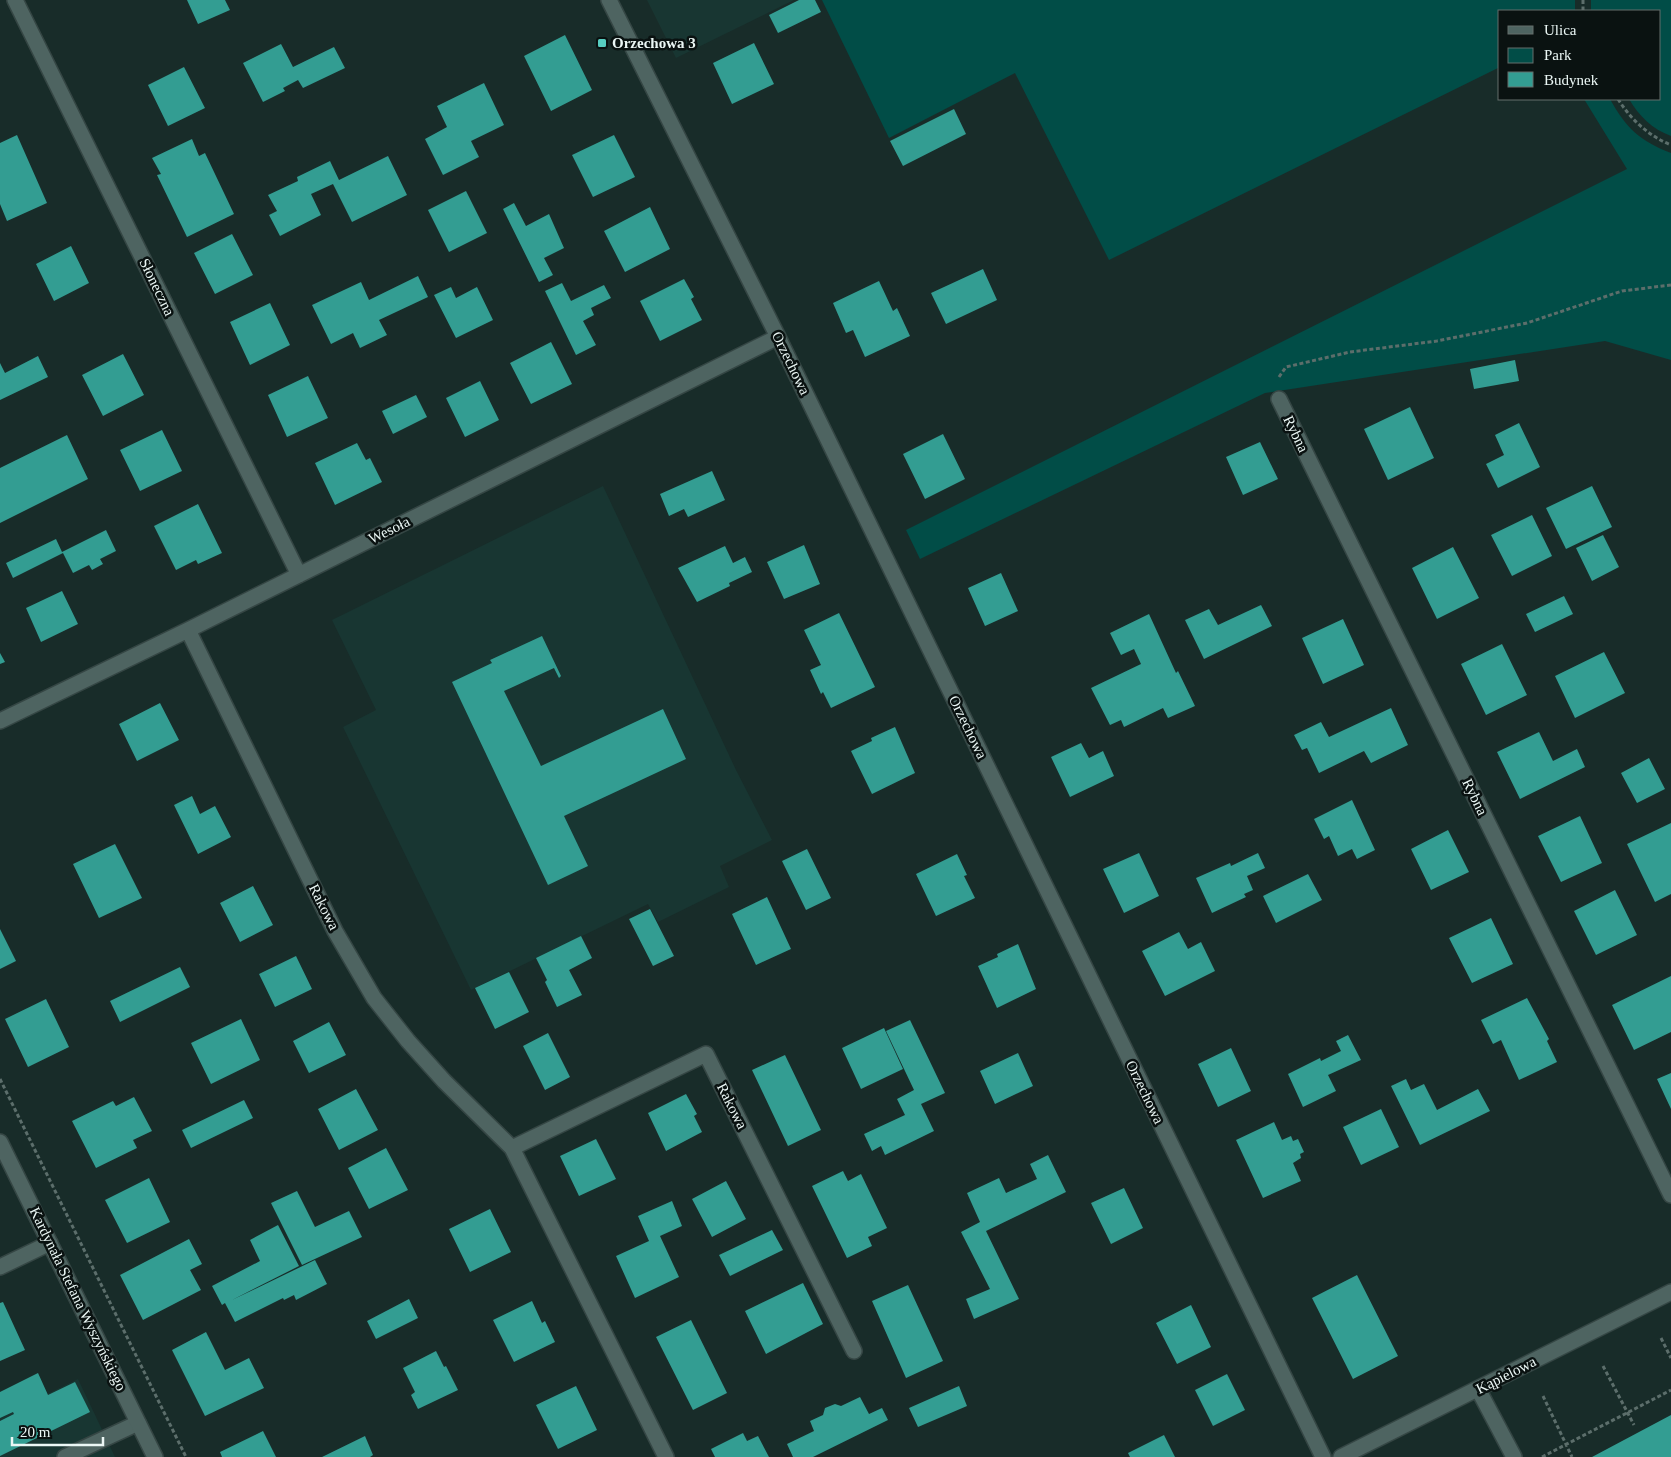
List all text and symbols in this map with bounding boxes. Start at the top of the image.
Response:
legend [1498,10,1661,100]
text: Ulica [1544,22,1577,38]
place label: Orzechowa 3 [612,35,696,51]
marker: Orzechowa 3 [596,37,608,49]
text: Park [1544,47,1572,63]
text: Budynek [1544,72,1599,88]
street label: Słoneczna [136,256,178,319]
street label: Orzechowa [769,329,813,398]
street label: Rybna [1280,413,1312,455]
street label: Wesoła [366,513,412,547]
street label: Orzechowa [946,693,990,762]
street label: Rybna [1459,776,1491,818]
street label: Rakowa [306,881,342,933]
street label: Orzechowa [1123,1058,1167,1127]
street label: Rakowa [714,1080,750,1132]
street label: Kardynała Stefana Wyszyńskiego [27,1205,129,1393]
street label: Kąpielowa [1473,1353,1539,1397]
scale bar [12,1414,104,1446]
text: 20 m [20,1424,51,1440]

